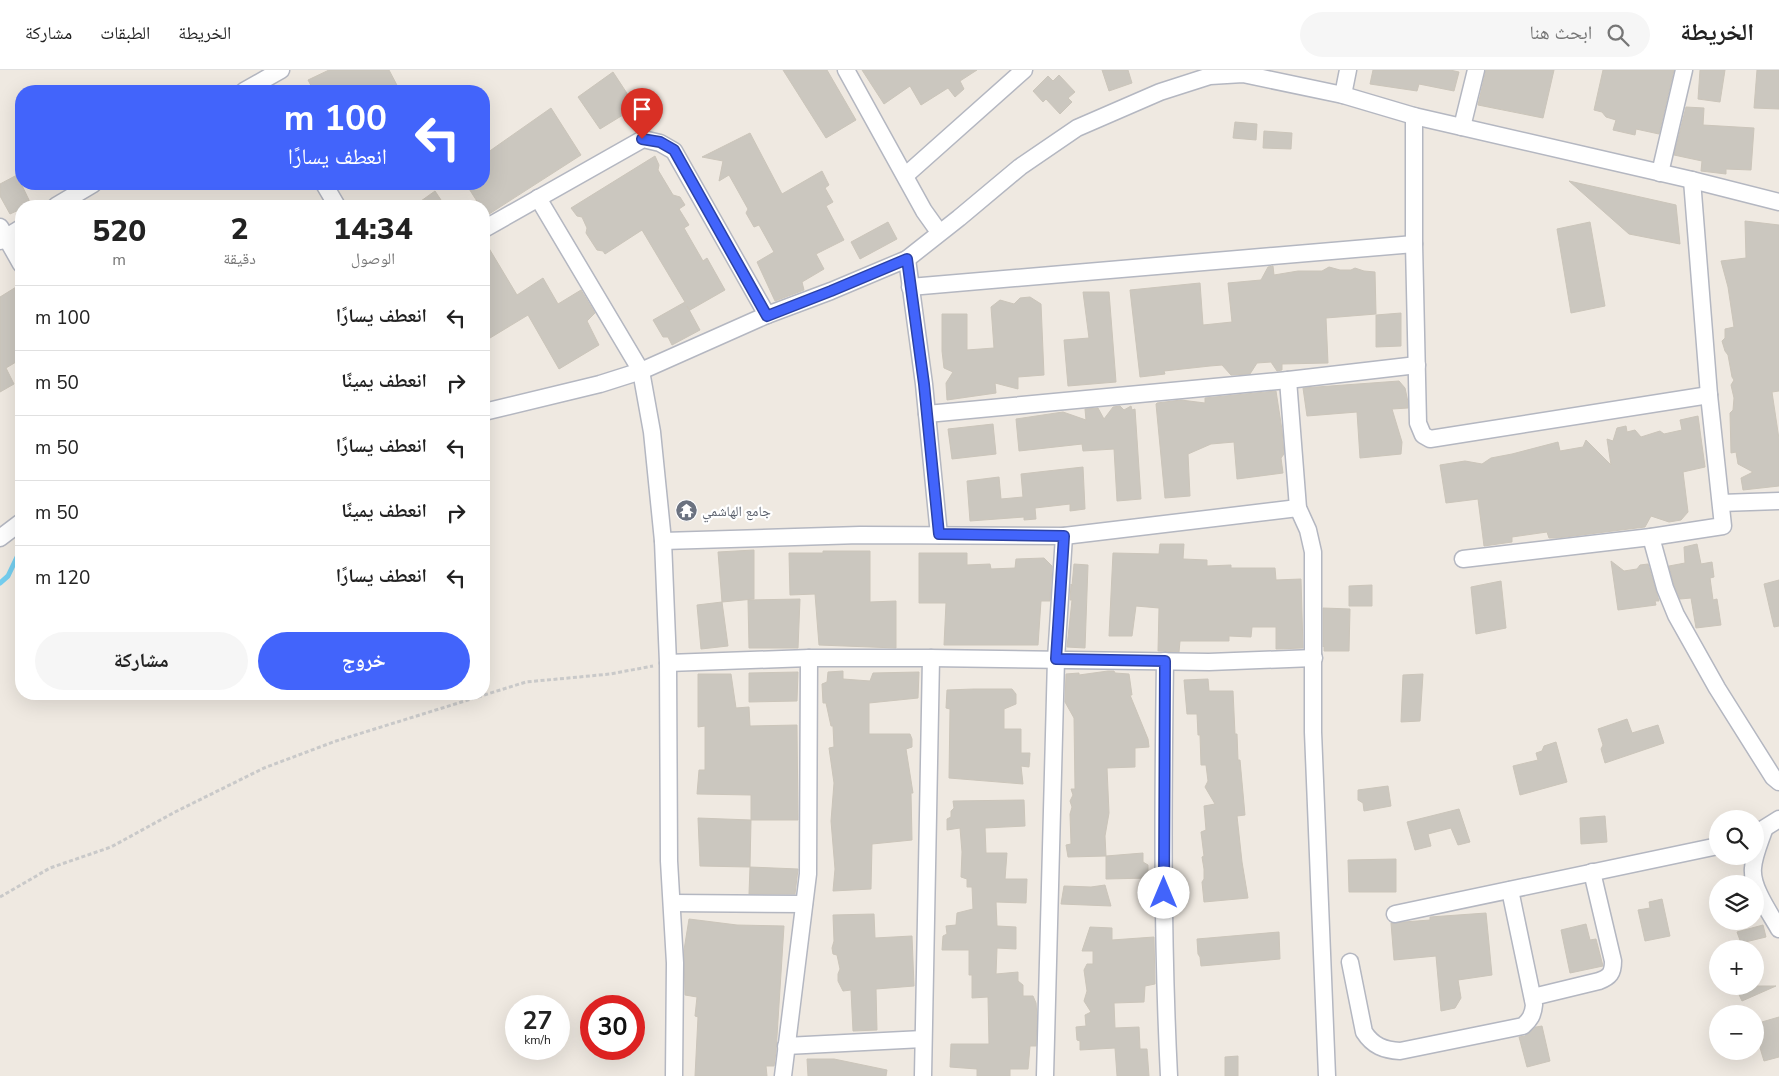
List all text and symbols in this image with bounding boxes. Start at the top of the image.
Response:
search box [1300,12,1650,57]
text: الخريطة [1680,16,1754,48]
text: ابحث هنا [1530,20,1592,46]
text: مشاركة [25,21,72,45]
text: الطبقات [100,21,150,45]
text: الخريطة [178,21,231,45]
icon: search [1604,21,1632,49]
pin [621,88,663,139]
text: 100 m [284,95,387,142]
icon: arrive [628,95,656,123]
icon: left [405,105,470,170]
text: انعطف يسارًا [288,142,387,172]
text: 2 [231,209,249,250]
text: 14:34 [333,209,413,250]
text: 520 [92,211,146,252]
text: دقيقة [223,248,256,270]
text: الوصول [351,248,395,270]
text: m [112,249,126,271]
text: انعطف يسارًا [336,303,427,329]
icon: left [442,304,470,332]
text: 100 m [35,305,90,331]
text: انعطف يمينًا [341,368,427,394]
icon: right [442,369,470,397]
text: 50 m [35,370,79,396]
text: انعطف يسارًا [336,433,427,459]
icon: left [442,434,470,462]
text: 50 m [35,435,79,461]
text: انعطف يمينًا [341,498,427,524]
icon: right [442,499,470,527]
temple icon: جامع الهاشمي [674,499,698,523]
text: 50 m [35,500,79,526]
place label: جامع الهاشمي [702,502,771,523]
text: انعطف يسارًا [336,563,427,589]
icon: left [442,564,470,592]
text: 120 m [35,565,90,591]
button: مشاركة [35,632,248,690]
button: خروج [258,632,470,690]
map controls [1709,810,1764,1060]
button: search [1709,810,1764,865]
position arrow [1137,866,1189,918]
button: layers [1709,875,1764,930]
button: + [1709,940,1764,995]
speed limit sign: 30 [580,995,645,1060]
text: 27 [522,1004,553,1038]
button: − [1709,1005,1764,1060]
text: km/h [524,1032,551,1048]

